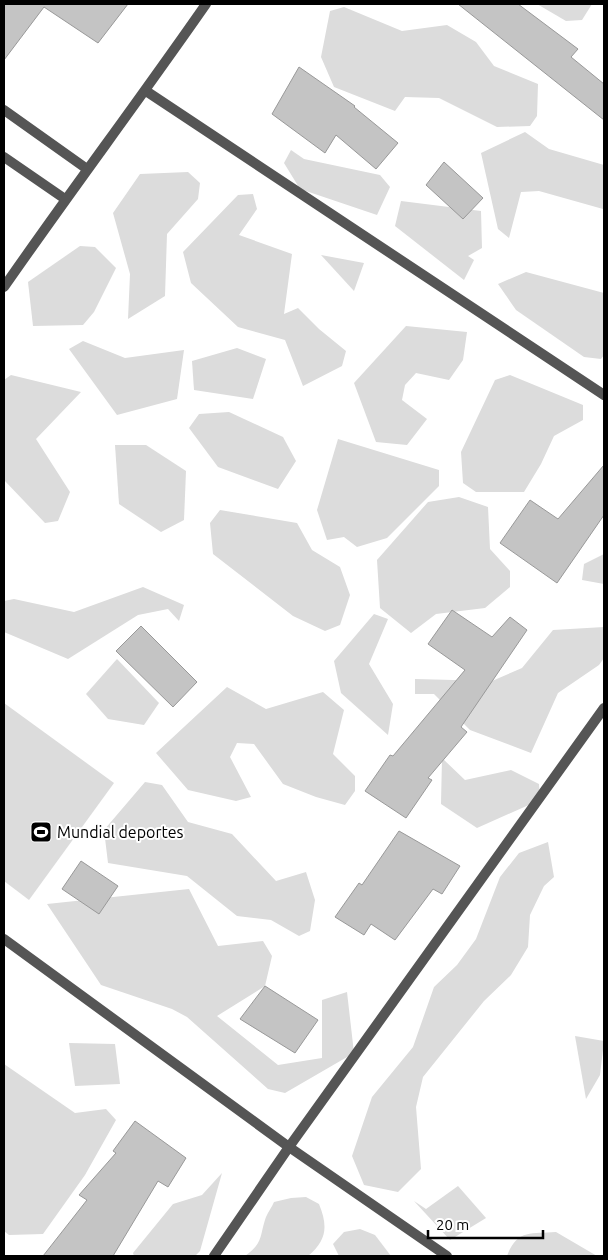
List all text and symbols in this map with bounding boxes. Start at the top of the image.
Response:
sports icon: Mundial deportes [29,820,53,844]
place label: Mundial deportes [57,823,184,841]
scale bar [428,1208,543,1240]
text: 20 m [436,1216,469,1233]

